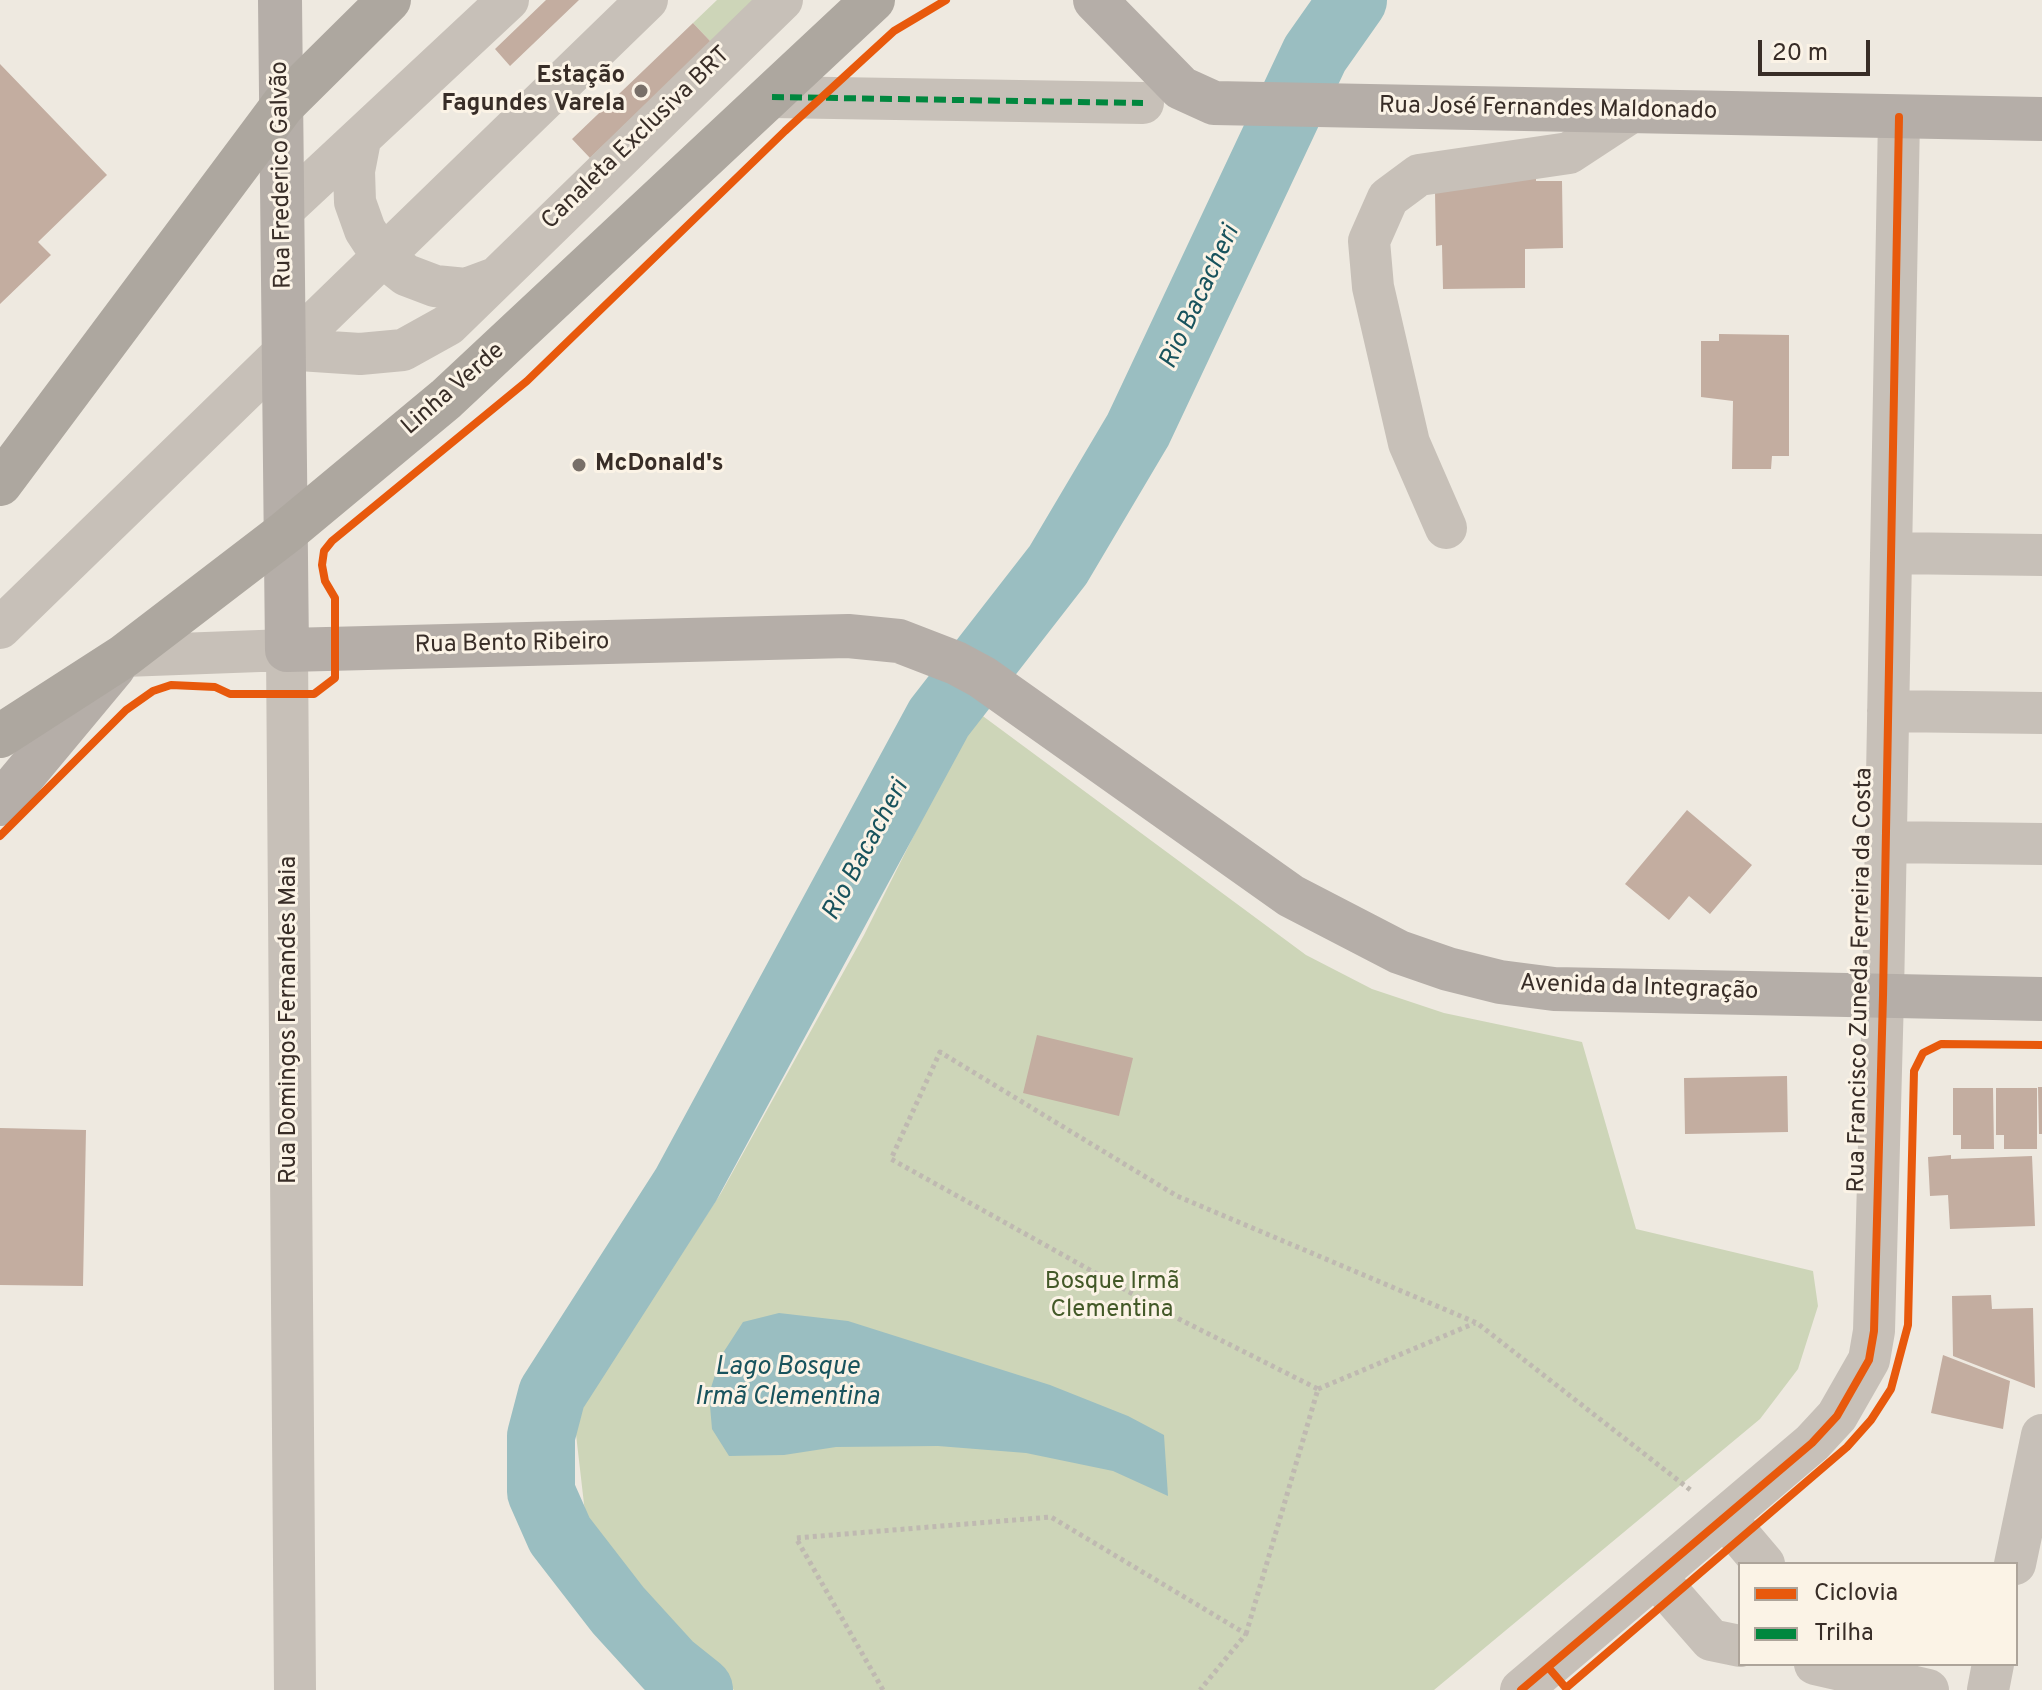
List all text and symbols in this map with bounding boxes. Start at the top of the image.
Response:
scale bar [1762,24,1874,74]
text: 20 m [1772,39,1828,69]
street label: Canaleta Exclusiva BRT [537,41,737,237]
street label: Rua Frederico Galvão [267,61,299,289]
place label: Estação Fagundes Varela [441,63,625,119]
marker: Estação Fagundes Varela [632,82,650,100]
street label: Rua José Fernandes Maldonado [1379,93,1717,127]
water label: Rio Bacacheri [1154,221,1248,375]
street label: Linha Verde [397,338,511,442]
place label: McDonald's [595,451,724,479]
marker: McDonald's [570,456,588,474]
street label: Rua Bento Ribeiro [414,629,610,661]
street label: Rua Francisco Zuneda Ferreira da Costa [1844,767,1880,1193]
water label: Rio Bacacheri [817,775,917,927]
street label: Rua Domingos Fernandes Maia [276,856,304,1184]
street label: Avenida da Integração [1519,970,1759,1008]
park label: Bosque Irmã Clementina [1045,1269,1179,1325]
water label: Lago Bosque Irmã Clementina [695,1353,879,1414]
legend [1738,1562,2018,1666]
text: Ciclovia [1814,1579,1898,1609]
text: Trilha [1814,1619,1874,1649]

